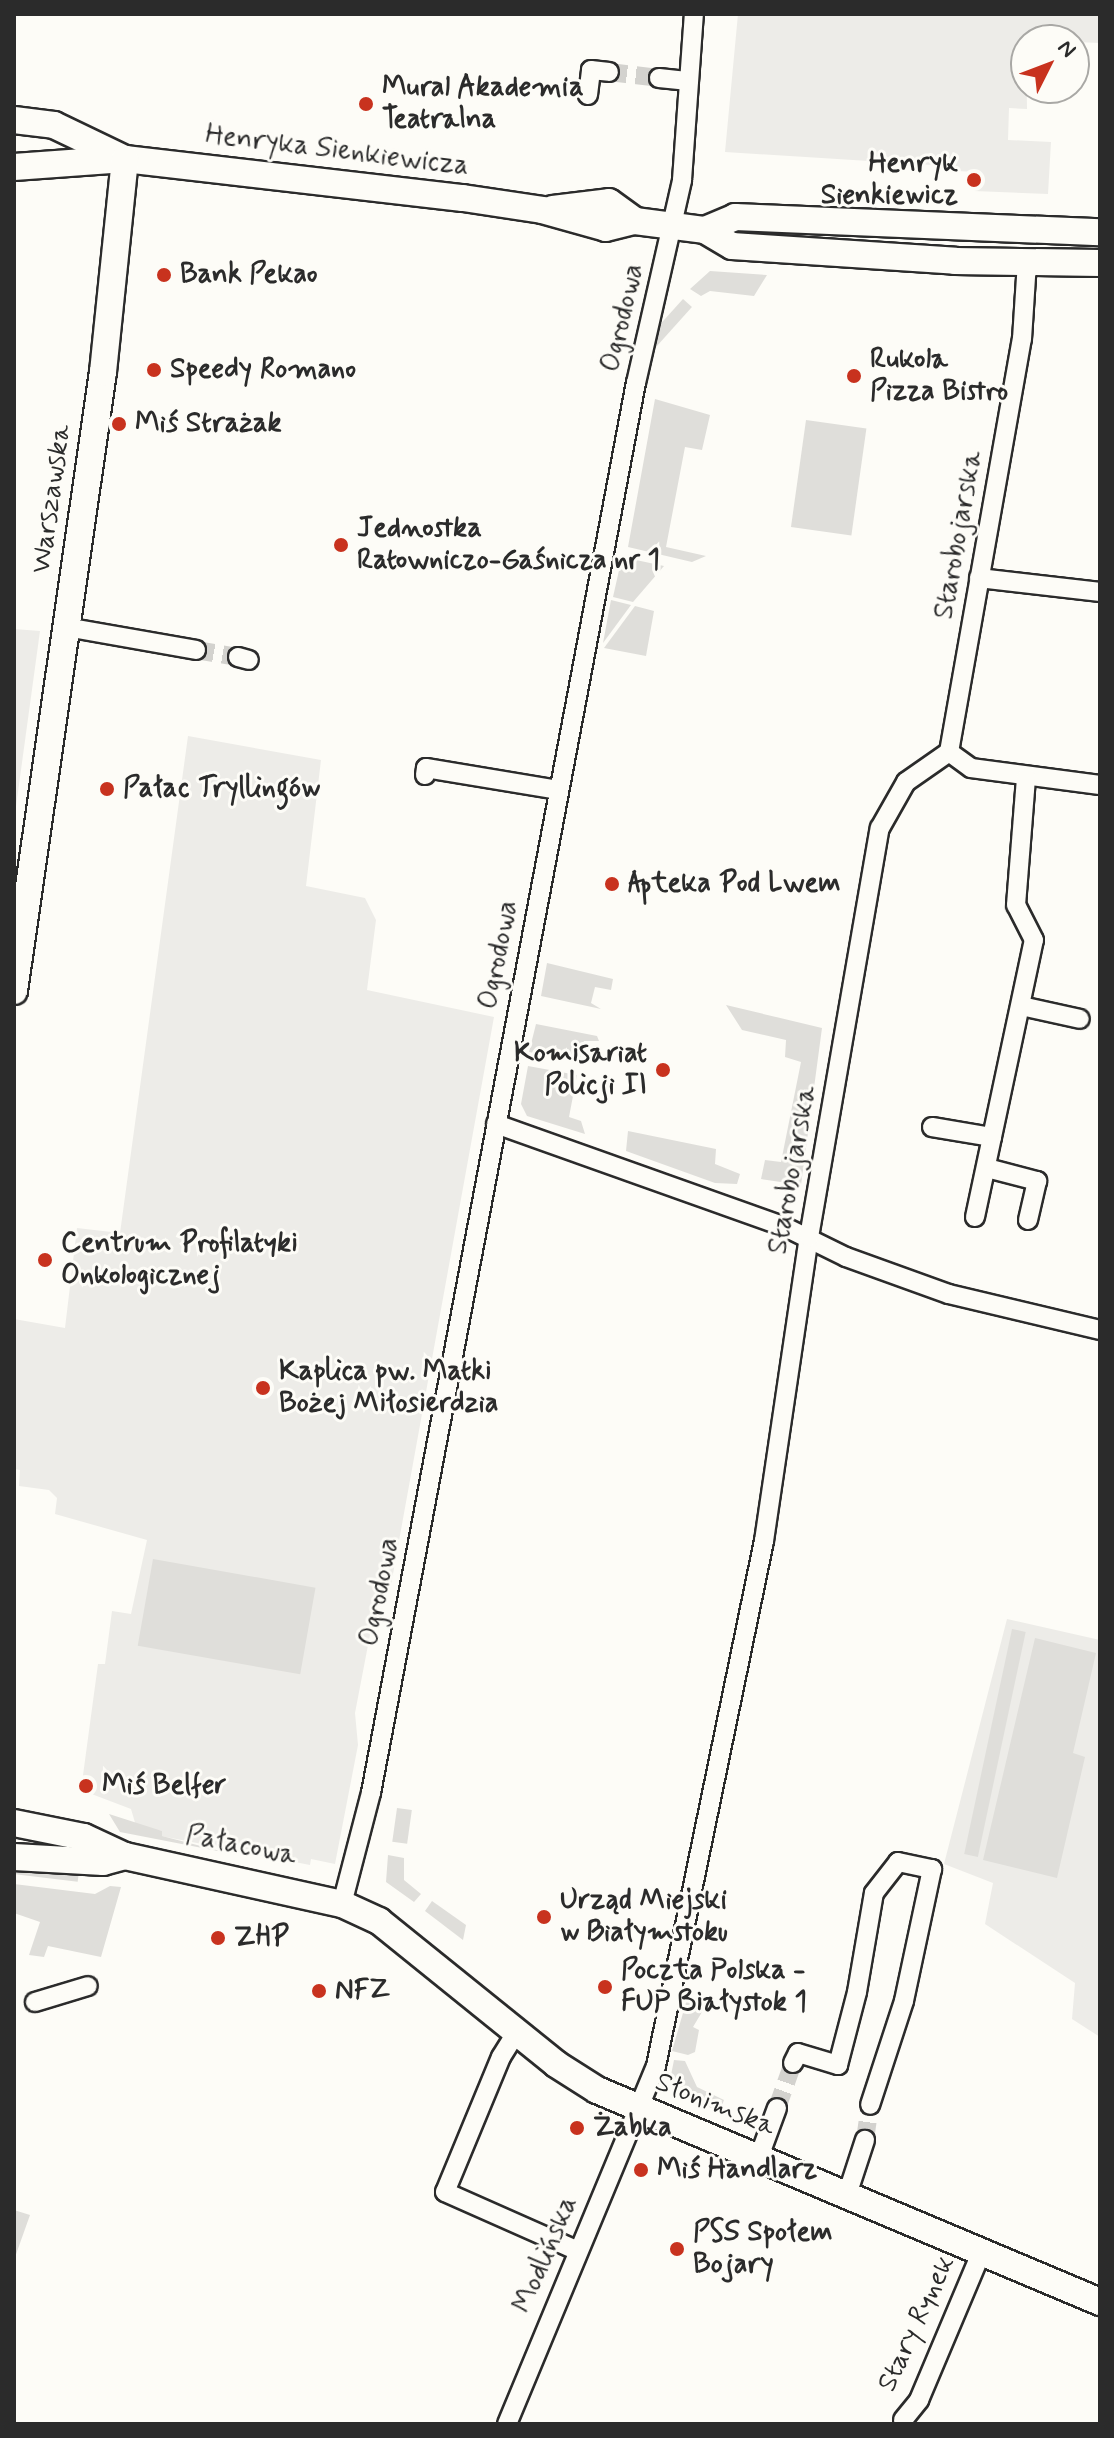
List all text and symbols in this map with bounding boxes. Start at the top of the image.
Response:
north arrow [1010,24,1090,104]
text: N [1051,34,1082,64]
place label: Mural Akademia Teatralna [382,71,581,137]
marker: Mural Akademia Teatralna [357,95,375,113]
street label: Henryka Sienkiewicza [203,118,471,184]
place label: Henryk Sienkiewicz [821,147,958,213]
marker: Henryk Sienkiewicz [965,171,983,189]
place label: Bank Pekao [180,258,318,292]
street label: Ogrodowa [594,261,652,375]
marker: Bank Pekao [155,266,173,284]
place label: Rukola Pizza Bistro [870,343,1008,409]
place label: Speedy Romano [170,353,360,387]
marker: Speedy Romano [145,361,163,379]
marker: Rukola Pizza Bistro [845,367,863,385]
place label: Miś Strażak [135,407,282,441]
marker: Miś Strażak [110,415,128,433]
street label: Warszawska [25,422,79,576]
street label: Starobojarska [928,448,990,622]
place label: Jednostka Ratowniczo-Gaśnicza nr 1 [357,512,660,578]
marker: Jednostka Ratowniczo-Gaśnicza nr 1 [332,536,350,554]
place label: Pałac Tryllingów [123,772,316,806]
marker: Pałac Tryllingów [98,780,116,798]
place label: Apteka Pod Lwem [628,867,845,901]
marker: Apteka Pod Lwem [603,875,621,893]
street label: Ogrodowa [472,898,526,1012]
place label: Komisariat Policji II [514,1037,647,1103]
marker: Komisariat Policji II [654,1061,672,1079]
street label: Starobojarska [762,1083,824,1257]
place label: Centrum Profilatyki Onkologicznej [61,1227,296,1293]
marker: Centrum Profilatyki Onkologicznej [36,1251,54,1269]
place label: Kaplica pw. Matki Bożej Miłosierdzia [279,1355,497,1421]
marker: Kaplica pw. Matki Bożej Miłosierdzia [254,1379,272,1397]
street label: Ogrodowa [353,1535,407,1649]
place label: Miś Belfer [102,1769,226,1803]
marker: Miś Belfer [77,1777,95,1795]
street label: Pałacowa [183,1819,299,1873]
place label: Urząd Miejski w Białymstoku [560,1884,729,1950]
marker: Urząd Miejski w Białymstoku [535,1908,553,1926]
place label: ZHP [234,1921,289,1955]
marker: ZHP [209,1929,227,1947]
place label: Poczta Polska - FUP Białystok 1 [621,1954,803,2020]
place label: NFZ [335,1974,390,2008]
marker: Poczta Polska - FUP Białystok 1 [596,1978,614,1996]
marker: NFZ [310,1982,328,2000]
street label: Słonimska [650,2066,780,2144]
place label: Żabka [593,2111,672,2145]
marker: Żabka [568,2119,586,2137]
place label: Miś Handlarz [657,2153,817,2187]
marker: Miś Handlarz [632,2161,650,2179]
street label: Modlińska [506,2192,586,2318]
place label: PSS Społem Bojary [693,2216,833,2282]
marker: PSS Społem Bojary [668,2240,686,2258]
street label: Stary Rynek [869,2247,965,2401]

